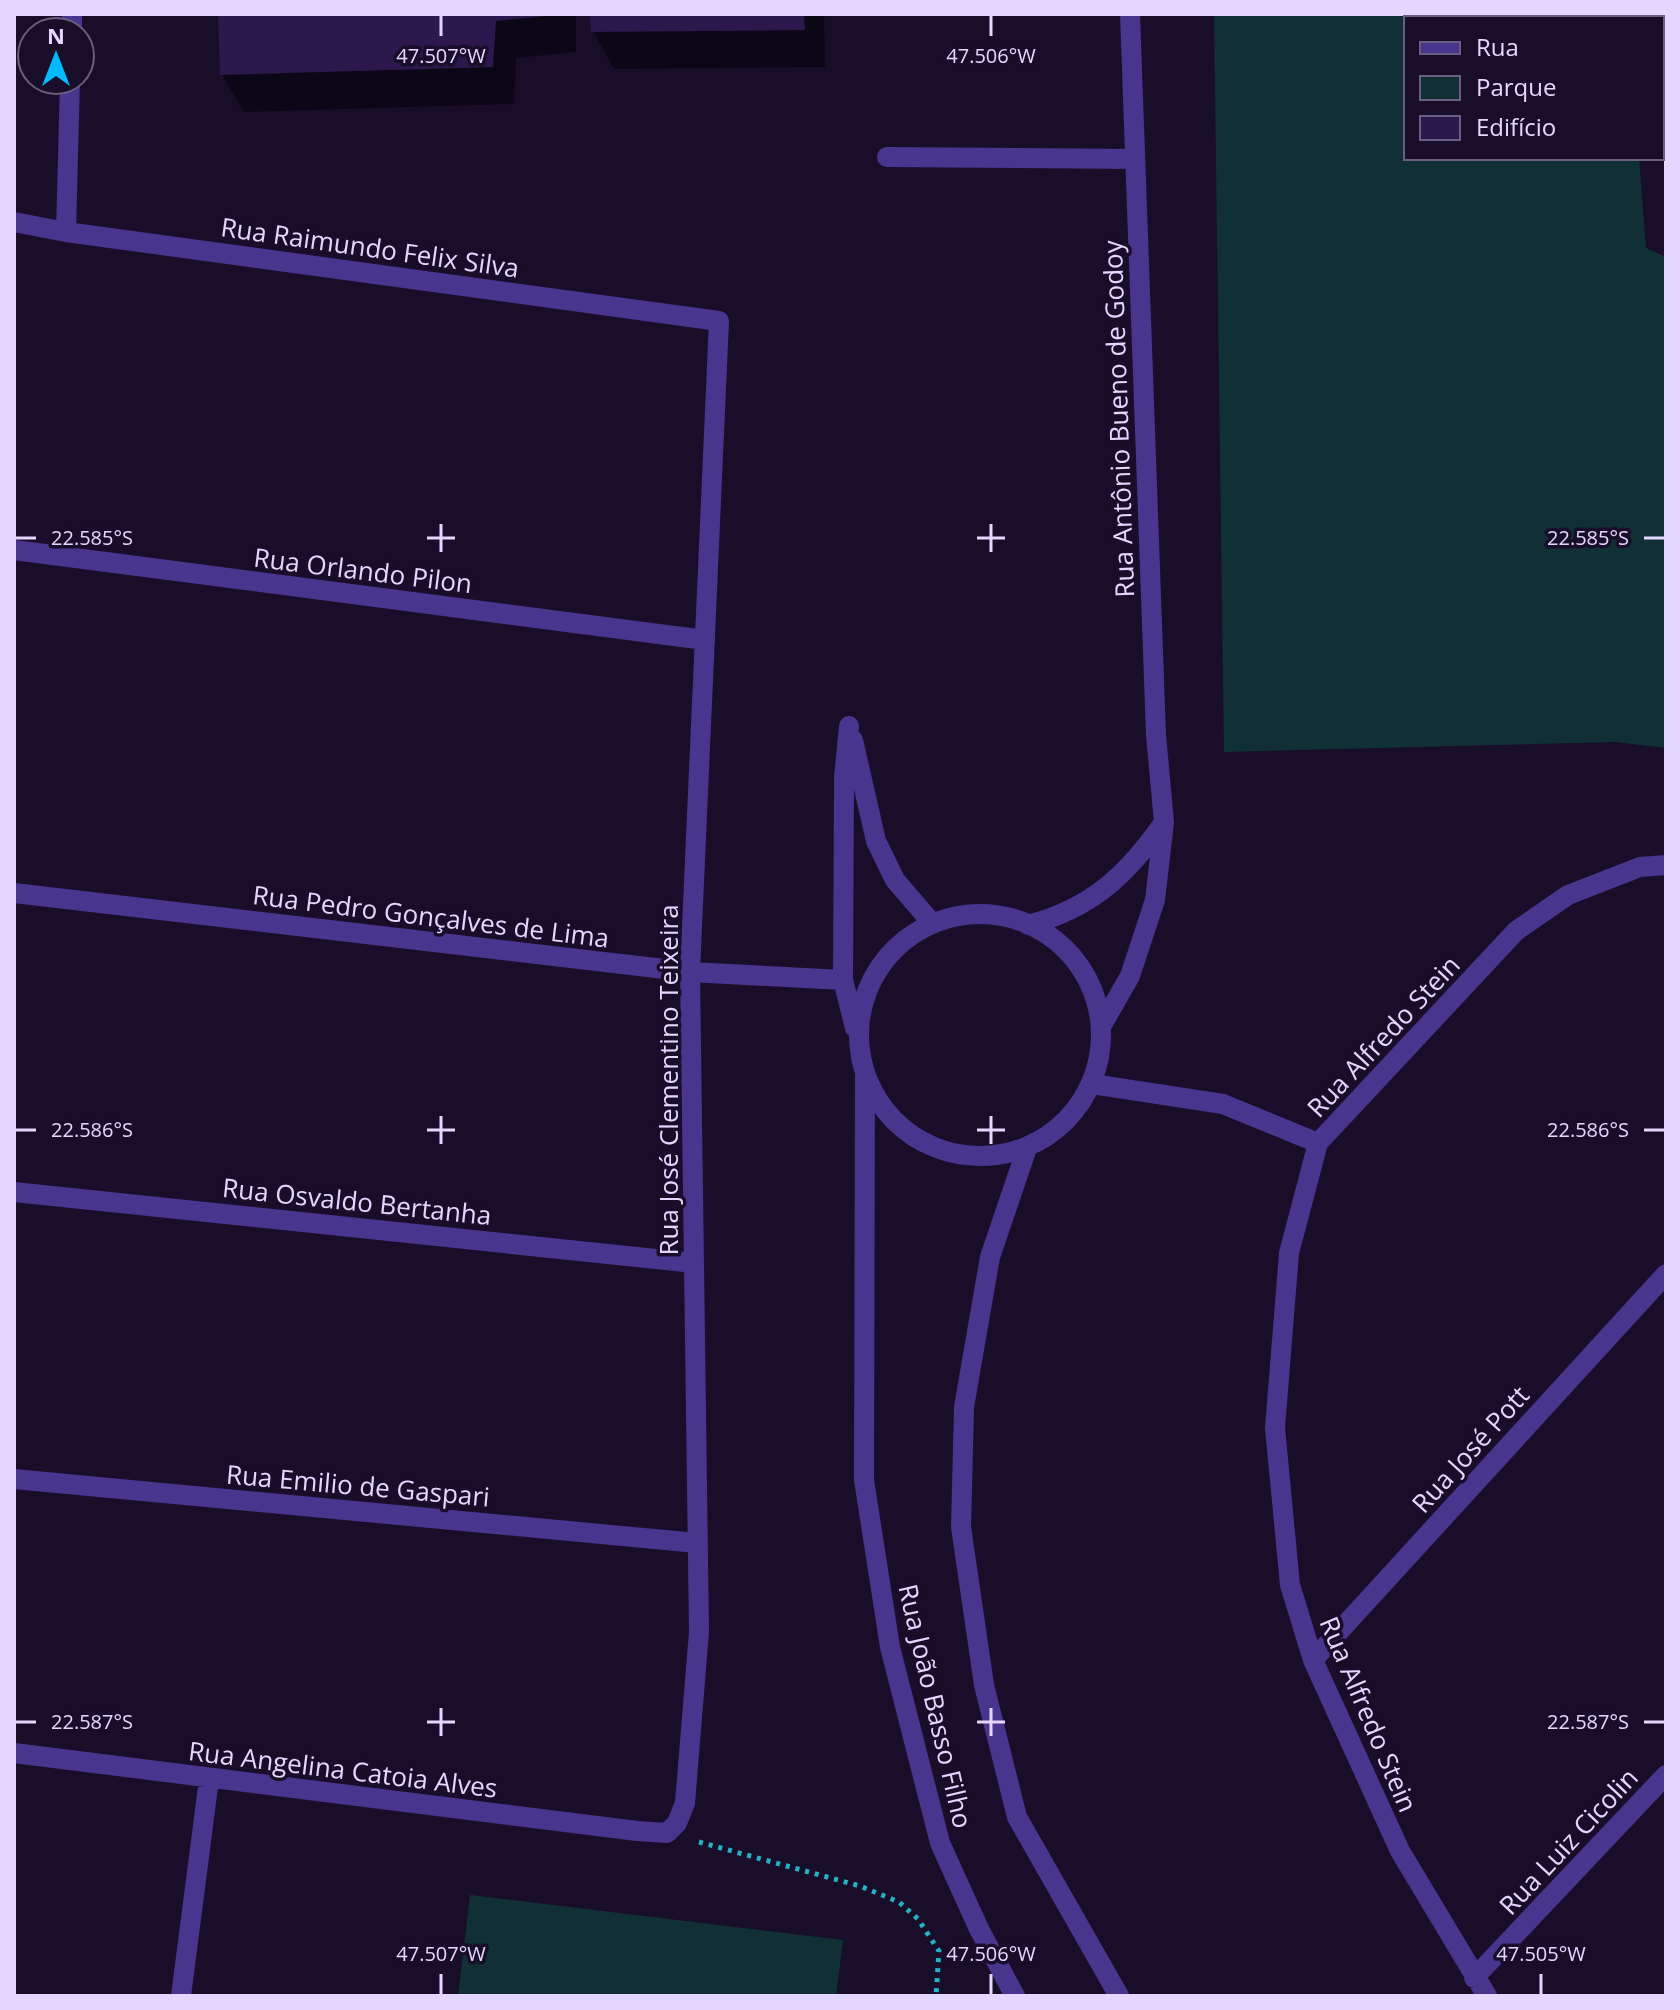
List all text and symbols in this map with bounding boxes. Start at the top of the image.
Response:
north arrow [16,16,96,96]
legend [1404,16,1664,160]
text: N [47,20,65,50]
text: Rua [1476,30,1519,63]
text: 47.507°W [396,42,486,69]
text: 47.506°W [946,42,1036,69]
text: Parque [1476,70,1556,103]
text: Edifício [1476,110,1556,143]
street label: Rua Raimundo Felix Silva [219,208,521,286]
street label: Rua Antônio Bueno de Godoy [1094,239,1142,598]
text: 22.585°S [51,524,133,551]
text: 22.585°S [1547,524,1629,551]
street label: Rua Orlando Pilon [252,539,474,601]
street label: Rua Pedro Gonçalves de Lima [251,876,611,956]
street label: Rua José Clementino Teixeira [650,904,686,1256]
street label: Rua Alfredo Stein [1299,947,1467,1125]
text: 22.586°S [51,1116,133,1143]
text: 22.586°S [1547,1116,1629,1143]
street label: Rua Osvaldo Bertanha [221,1169,493,1233]
street label: Rua José Pott [1403,1378,1537,1520]
street label: Rua Emilio de Gaspari [225,1456,491,1514]
street label: Rua João Basso Filho [890,1581,982,1831]
street label: Rua Alfredo Stein [1312,1611,1426,1817]
text: 22.587°S [51,1708,133,1735]
text: 22.587°S [1547,1708,1629,1735]
street label: Rua Angelina Catoia Alves [186,1732,500,1806]
street label: Rua Luiz Cicolin [1491,1760,1645,1922]
text: 47.507°W [396,1940,486,1967]
text: 47.506°W [946,1940,1036,1967]
text: 47.505°W [1496,1940,1586,1967]

